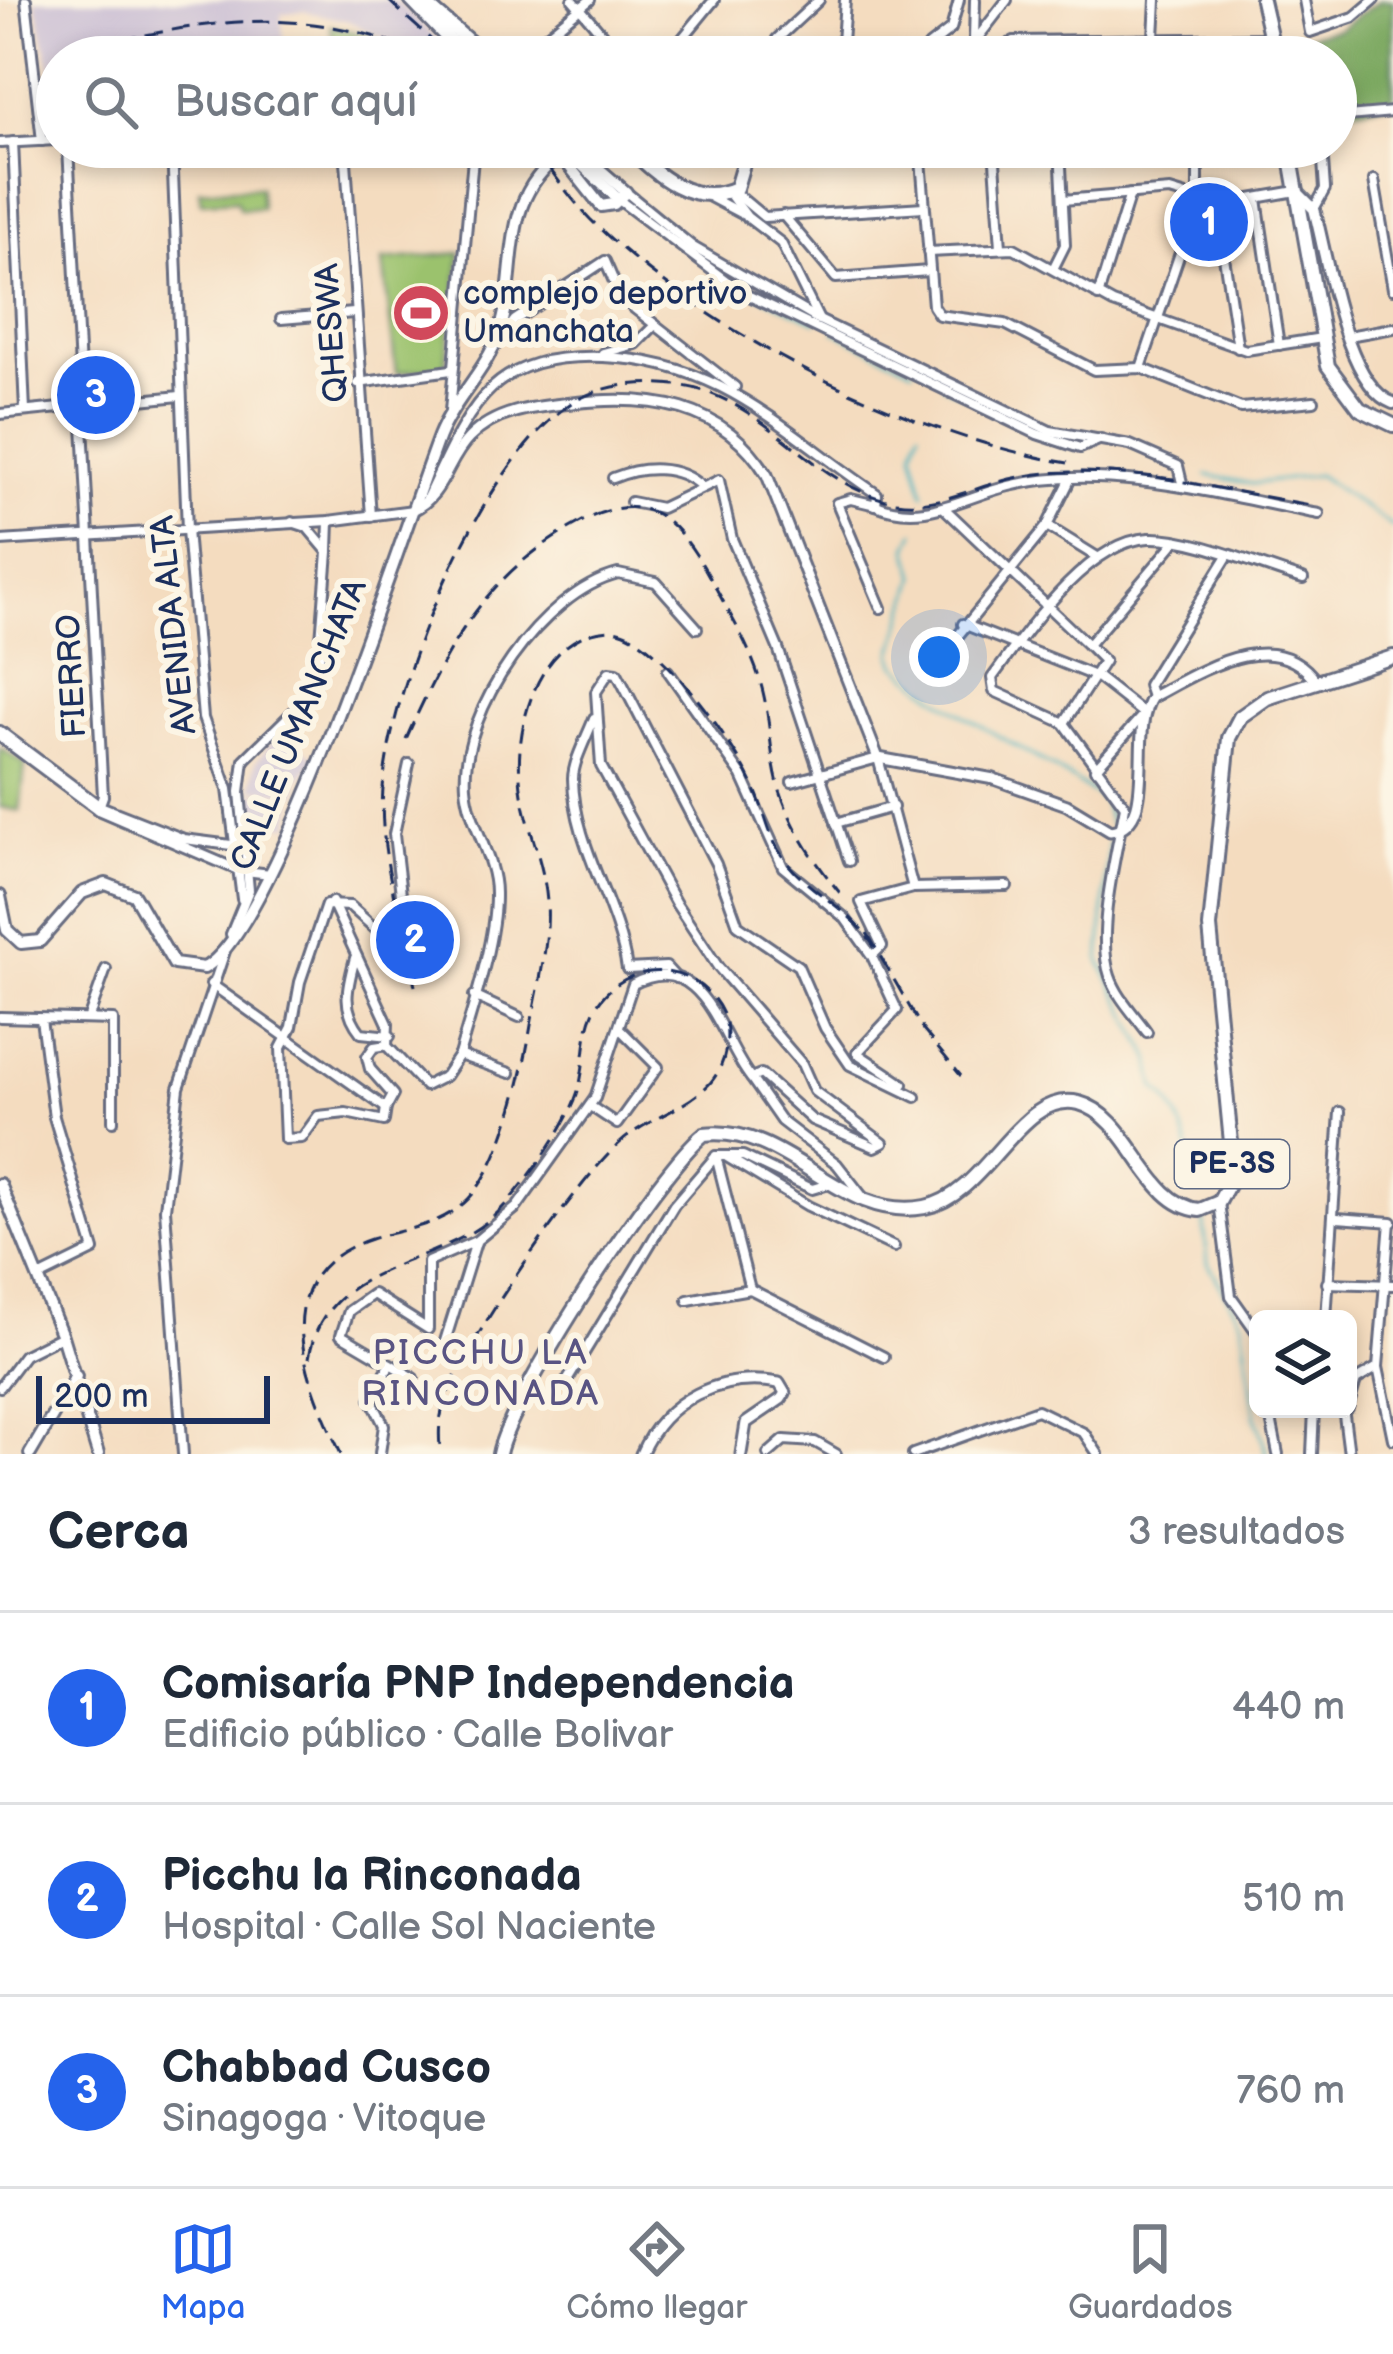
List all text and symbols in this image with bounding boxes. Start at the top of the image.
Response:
search box [36,36,1357,168]
icon: search [78,69,144,135]
text: Buscar aquí [174,75,417,130]
pin: 1 [1170,177,1248,267]
street label: QHESWA [307,261,357,404]
place label: complejo deportivo Umanchata [463,274,748,352]
sports icon: complejo deportivo Umanchata [390,282,452,344]
pin: 3 [57,350,135,440]
street label: AVENIDA ALTA [143,513,205,736]
street label: CALLE UMANCHATA [222,573,376,877]
street label: FIERRO [49,613,95,739]
your location [909,627,969,687]
pin: 2 [376,895,454,985]
road number: PE-3S [1175,1140,1289,1188]
map controls [1249,1310,1357,1418]
button: layers [1249,1310,1357,1418]
district label: PICCHU LA RINCONADA [361,1332,601,1416]
scale bar [36,1370,270,1423]
text: 200 m [54,1377,148,1417]
text: Cerca [48,1502,190,1563]
text: 3 resultados [1128,1509,1345,1556]
text: Comisaría PNP Independencia [162,1657,794,1712]
text: 1 [79,1684,95,1731]
text: 440 m [1232,1684,1345,1731]
text: Edificio público · Calle Bolivar [162,1712,673,1759]
text: Picchu la Rinconada [162,1849,582,1904]
text: 2 [75,1876,99,1923]
text: 510 m [1242,1876,1345,1923]
text: Hospital · Calle Sol Naciente [162,1904,656,1951]
text: Chabbad Cusco [162,2041,491,2096]
text: 3 [76,2068,98,2115]
text: 760 m [1236,2068,1345,2115]
text: Sinagoga · Vitoque [162,2096,486,2143]
tab: Mapa [160,2216,245,2328]
tab: Cómo llegar [566,2216,747,2328]
tab: Guardados [1068,2216,1233,2328]

